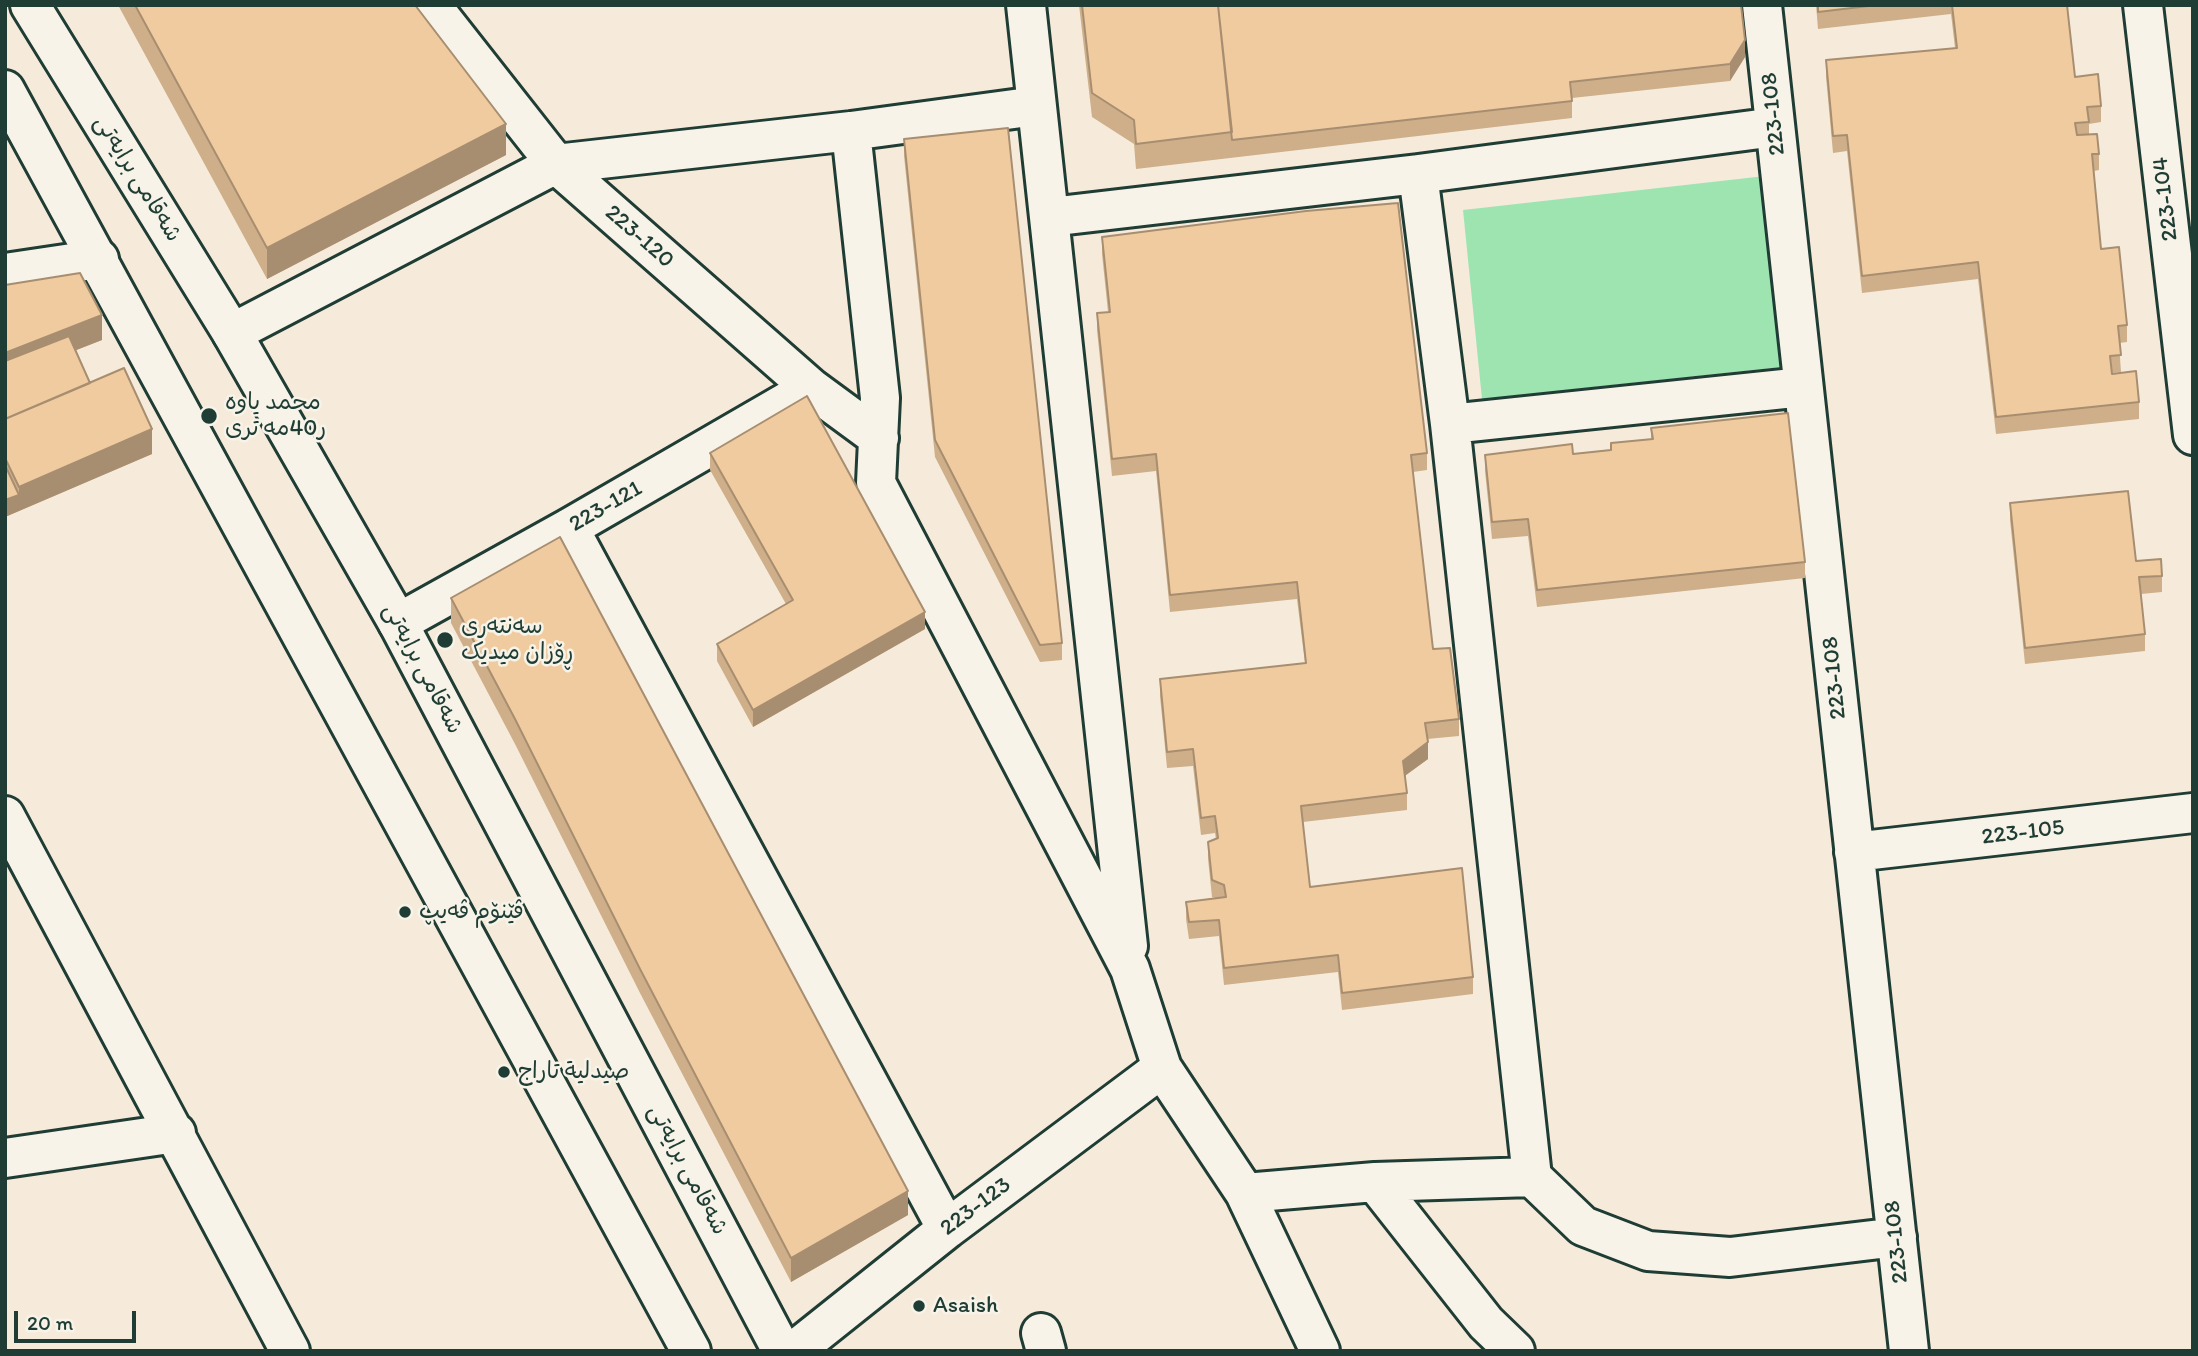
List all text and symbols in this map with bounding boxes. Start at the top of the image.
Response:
street label: 223-108 [1756,71,1792,157]
street label: شەقامی برایەتی [87,111,187,247]
street label: 223-104 [2147,155,2185,243]
street label: 223-120 [599,199,679,275]
place label: محمد ياوه ر40مه ترى [225,389,326,443]
marker: محمد ياوه ر40مه ترى [199,406,219,426]
street label: 223-121 [565,475,647,539]
street label: شەقامی برایەتی [376,599,468,739]
place label: سەنتەری ڕۆزان میدیک [461,613,574,667]
marker: سەنتەری ڕۆزان میدیک [435,630,455,650]
street label: 223-108 [1817,635,1853,721]
street label: 223-105 [1980,814,2066,852]
place label: ڤێنۆم ڤەیپ [419,898,524,926]
marker: ڤێنۆم ڤەیپ [397,904,413,920]
place label: صيدلية تاراج [518,1058,629,1086]
marker: صيدلية تاراج [496,1064,512,1080]
street label: شەقامی برایەتی [641,1100,733,1240]
street label: 223-123 [935,1172,1017,1242]
street label: 223-108 [1879,1199,1915,1285]
place label: Asaish [933,1292,998,1320]
scale bar [18,1296,140,1340]
marker: Asaish [911,1298,927,1314]
text: 20 m [27,1310,73,1335]

